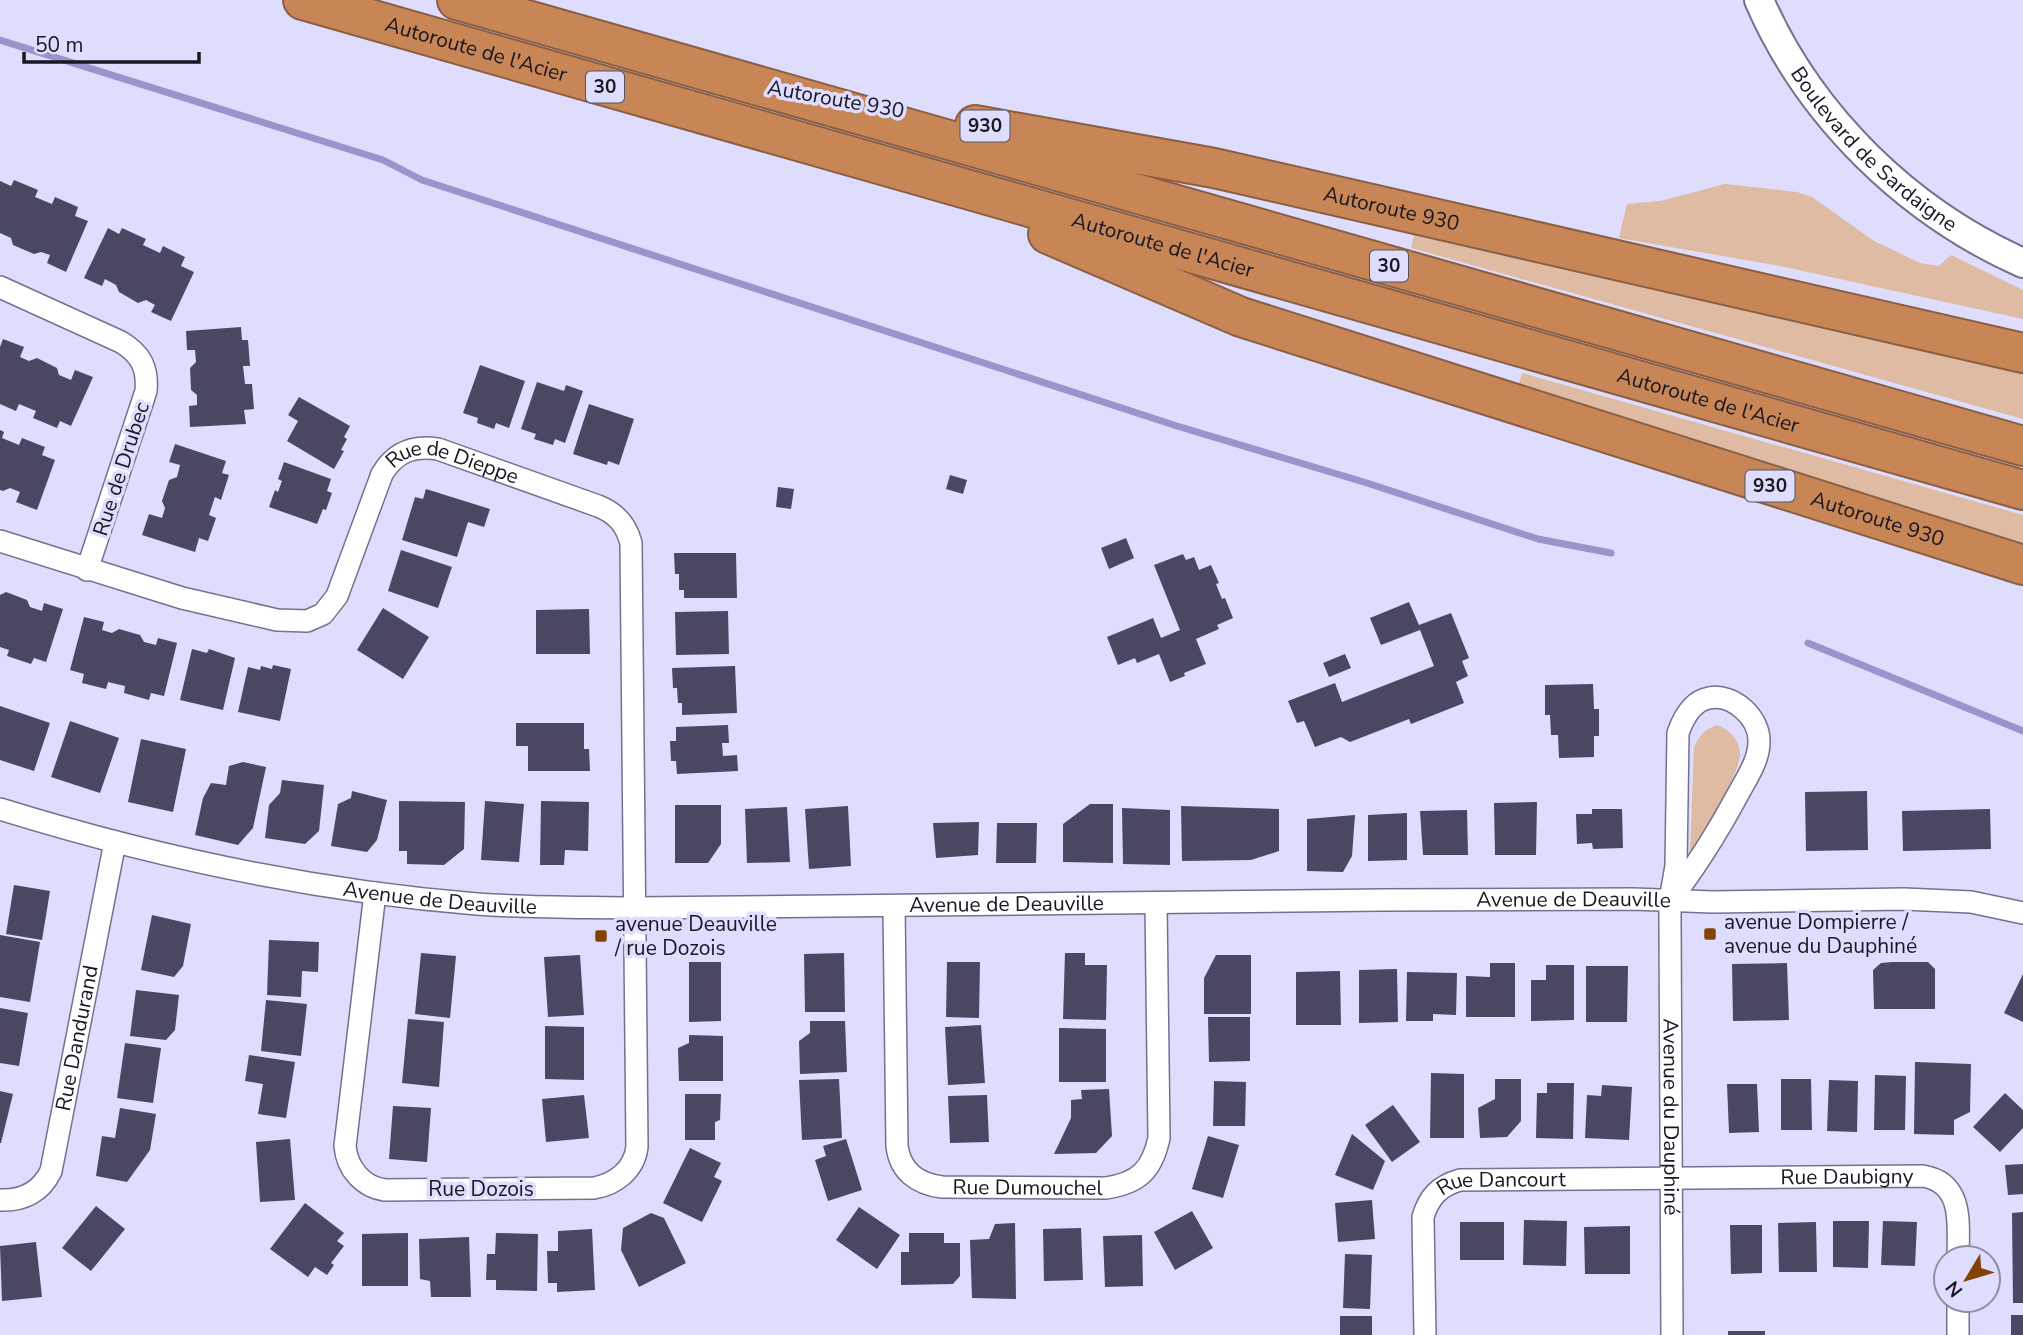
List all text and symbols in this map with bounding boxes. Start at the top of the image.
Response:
street label: Autoroute de l'Acier [382,10,571,89]
scale bar [24,21,200,65]
text: 50 m [35,31,84,59]
street label: Boulevard de Sardaigne [1784,61,1963,238]
road number: 30 [586,72,624,102]
street label: Autoroute 930 [765,73,907,125]
road number: 930 [960,110,1010,142]
street label: Autoroute 930 [1321,180,1462,238]
street label: Autoroute de l'Acier [1068,206,1258,284]
road number: 30 [1370,250,1408,282]
street label: Autoroute de l'Acier [1614,361,1803,440]
street label: Rue de Drubec [86,398,156,540]
street label: Rue de Dieppe [379,434,523,491]
road number: 930 [1746,471,1795,502]
street label: Autoroute 930 [1807,485,1948,553]
street label: Avenue de Deauville [341,875,537,921]
street label: Avenue de Deauville [1476,885,1671,914]
street label: Avenue de Deauville [909,889,1104,919]
place label: avenue Dompierre / avenue du Dauphiné [1724,908,1917,960]
place label: avenue Deauville / rue Dozois [614,910,777,962]
marker: avenue Dompierre / avenue du Dauphiné [1702,926,1718,942]
marker: avenue Deauville / rue Dozois [593,928,609,944]
street label: Rue Dandurand [49,963,105,1113]
street label: Avenue du Dauphiné [1656,1018,1685,1215]
street label: Rue Daubigny [1780,1162,1914,1191]
street label: Rue Dancourt [1431,1165,1566,1202]
street label: Rue Dumouchel [952,1173,1104,1202]
street label: Rue Dozois [428,1175,534,1203]
north arrow [1932,1244,2002,1314]
text: N [1940,1275,1969,1302]

